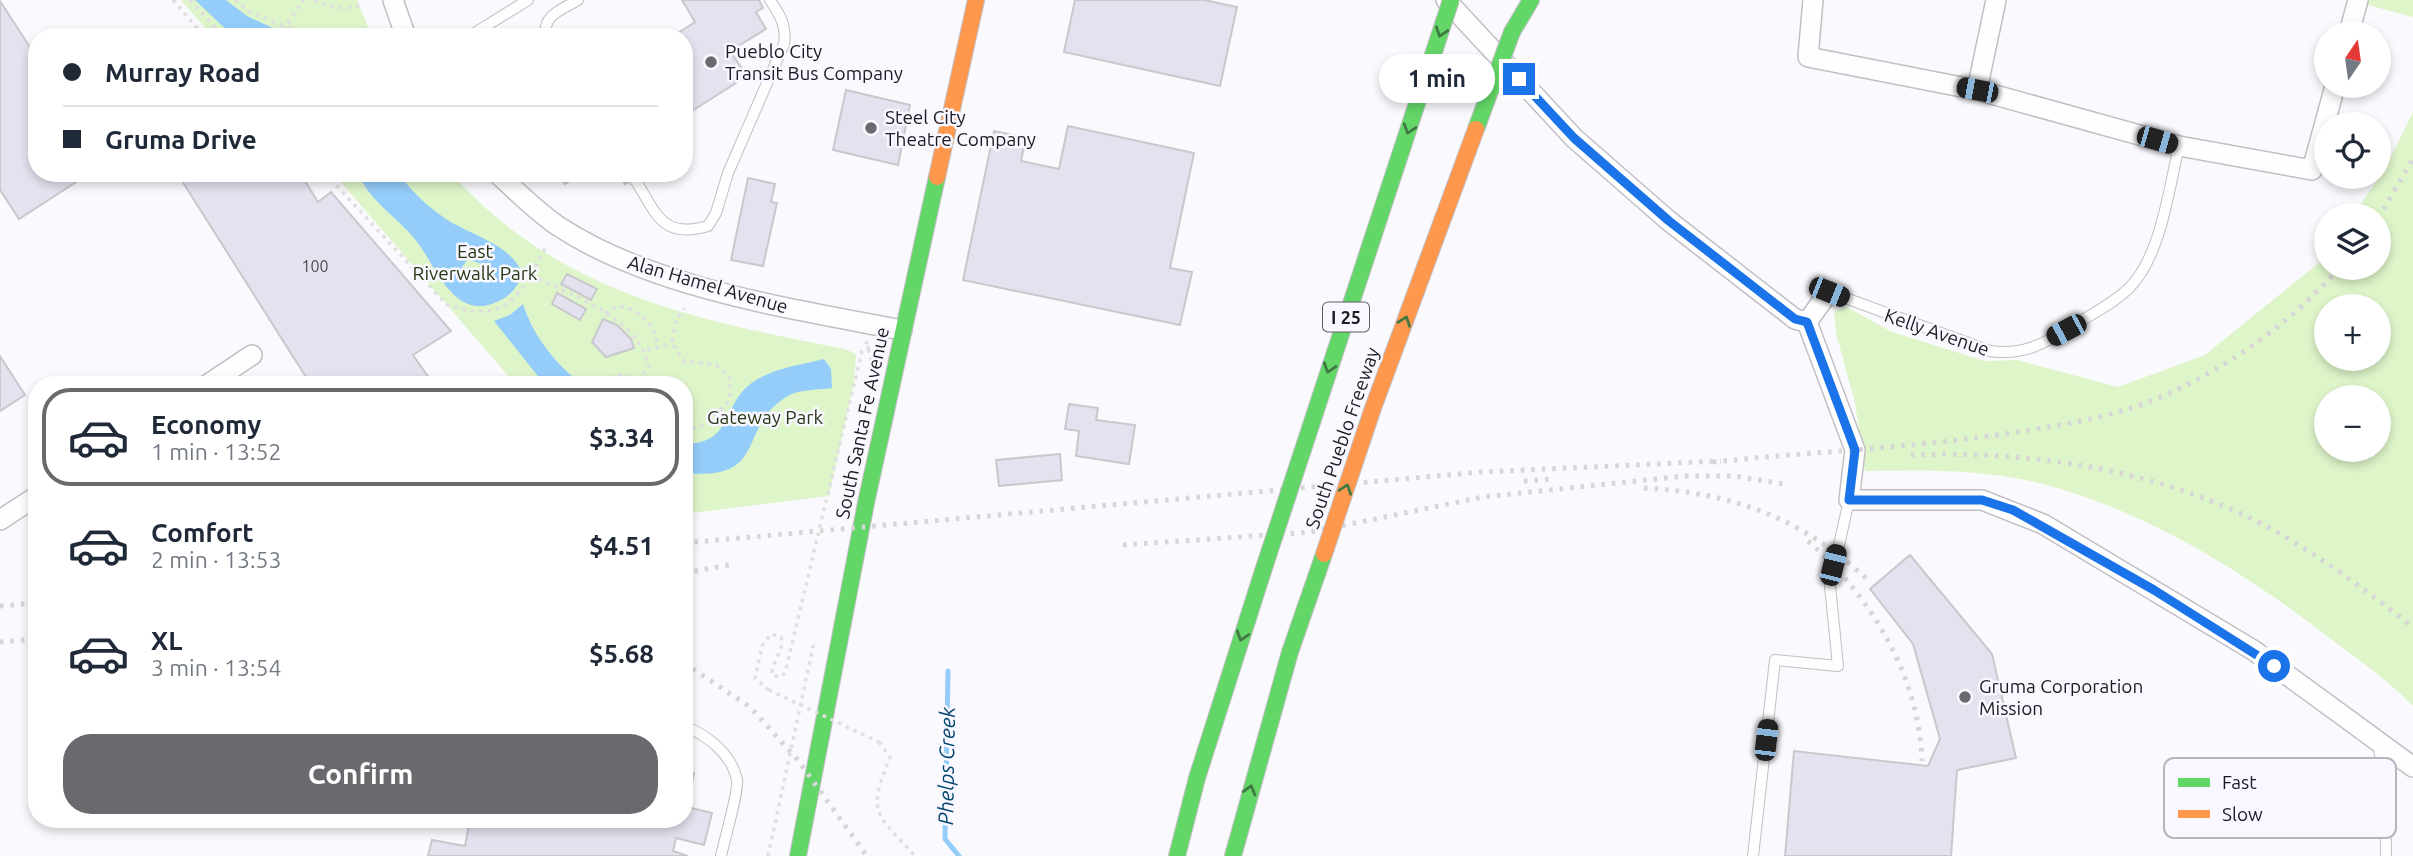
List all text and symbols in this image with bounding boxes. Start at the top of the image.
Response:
north arrow [2314,21,2390,98]
map controls [2314,21,2391,462]
one-way arrow [1435,25,1449,38]
place label: Pueblo City Transit Bus Company [725,40,903,84]
marker: Pueblo City Transit Bus Company [703,54,719,70]
callout: 1 min [1379,55,1494,104]
text: Murray Road [105,58,260,87]
route end [1503,63,1535,95]
text: 1 min [1408,66,1466,91]
car [1955,76,2000,104]
place label: Steel City Theatre Company [885,106,1036,150]
button: locate [2314,112,2391,189]
marker: Steel City Theatre Company [863,120,879,136]
one-way arrow [1403,122,1417,134]
car [2134,124,2181,156]
text: Gruma Drive [105,125,257,154]
button: layers [2314,203,2391,280]
park label: East Riverwalk Park [413,240,538,284]
street label: Alan Hamel Avenue [625,251,791,317]
house number: 100 [301,257,329,275]
car [1806,274,1853,310]
button: + [2314,294,2391,371]
road number: I 25 [1323,302,1369,332]
street label: Kelly Avenue [1882,304,1992,360]
car [2043,311,2090,349]
one-way arrow [1397,315,1411,327]
street label: South Santa Fe Avenue [831,325,893,521]
street label: South Pueblo Freeway [1301,344,1383,532]
one-way arrow [1323,361,1338,373]
button: − [2314,385,2391,462]
icon: car [67,406,130,469]
park label: Gateway Park [707,406,823,428]
text: Economy [151,410,261,439]
text: $3.34 [589,423,654,452]
text: 1 min · 13:52 [151,439,282,464]
one-way arrow [1338,483,1352,495]
icon: car [67,514,130,577]
text: Comfort [151,518,254,547]
text: $4.51 [589,531,654,560]
car [1818,542,1849,588]
text: 2 min · 13:53 [151,547,282,572]
icon: car [67,622,130,685]
text: XL [151,626,182,655]
one-way arrow [1236,630,1250,642]
text: $5.68 [589,639,654,668]
route start [2258,650,2290,682]
text: 3 min · 13:54 [151,655,282,680]
place label: Gruma Corporation Mission [1979,675,2143,719]
marker: Gruma Corporation Mission [1957,689,1973,705]
water label: Phelps Creek [933,706,959,825]
car [1754,718,1779,762]
button: Confirm [63,734,658,814]
legend [2164,758,2396,838]
text: Fast [2222,771,2257,793]
one-way arrow [1242,784,1256,796]
text: Slow [2222,803,2263,825]

